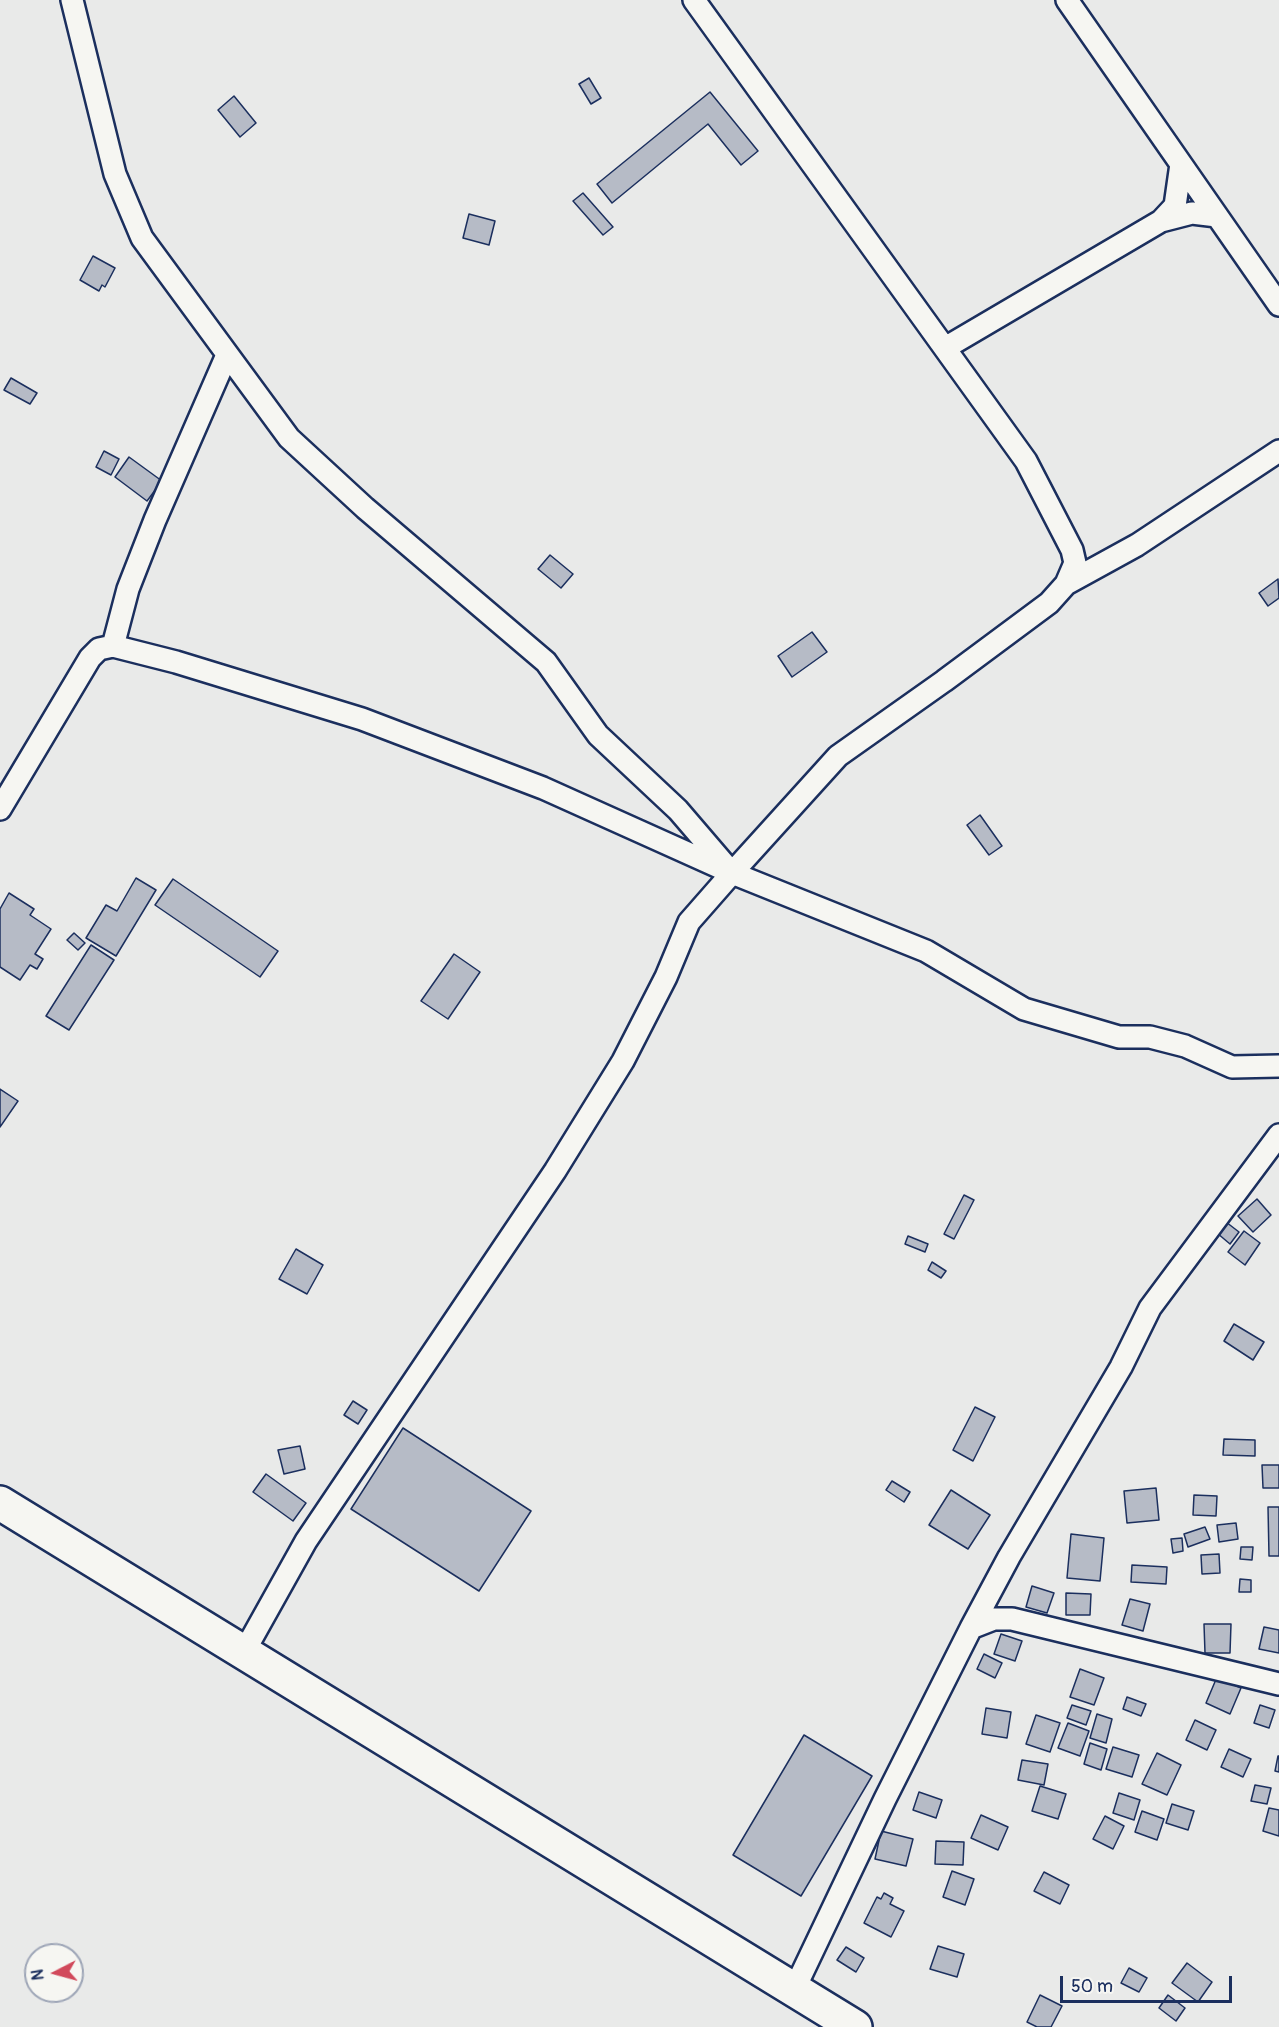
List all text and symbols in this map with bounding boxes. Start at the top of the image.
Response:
north arrow [24,1943,84,2003]
scale bar [1063,1964,1236,2002]
text: N [28,1968,49,1981]
text: 50 m [1071,1975,1113,1998]

